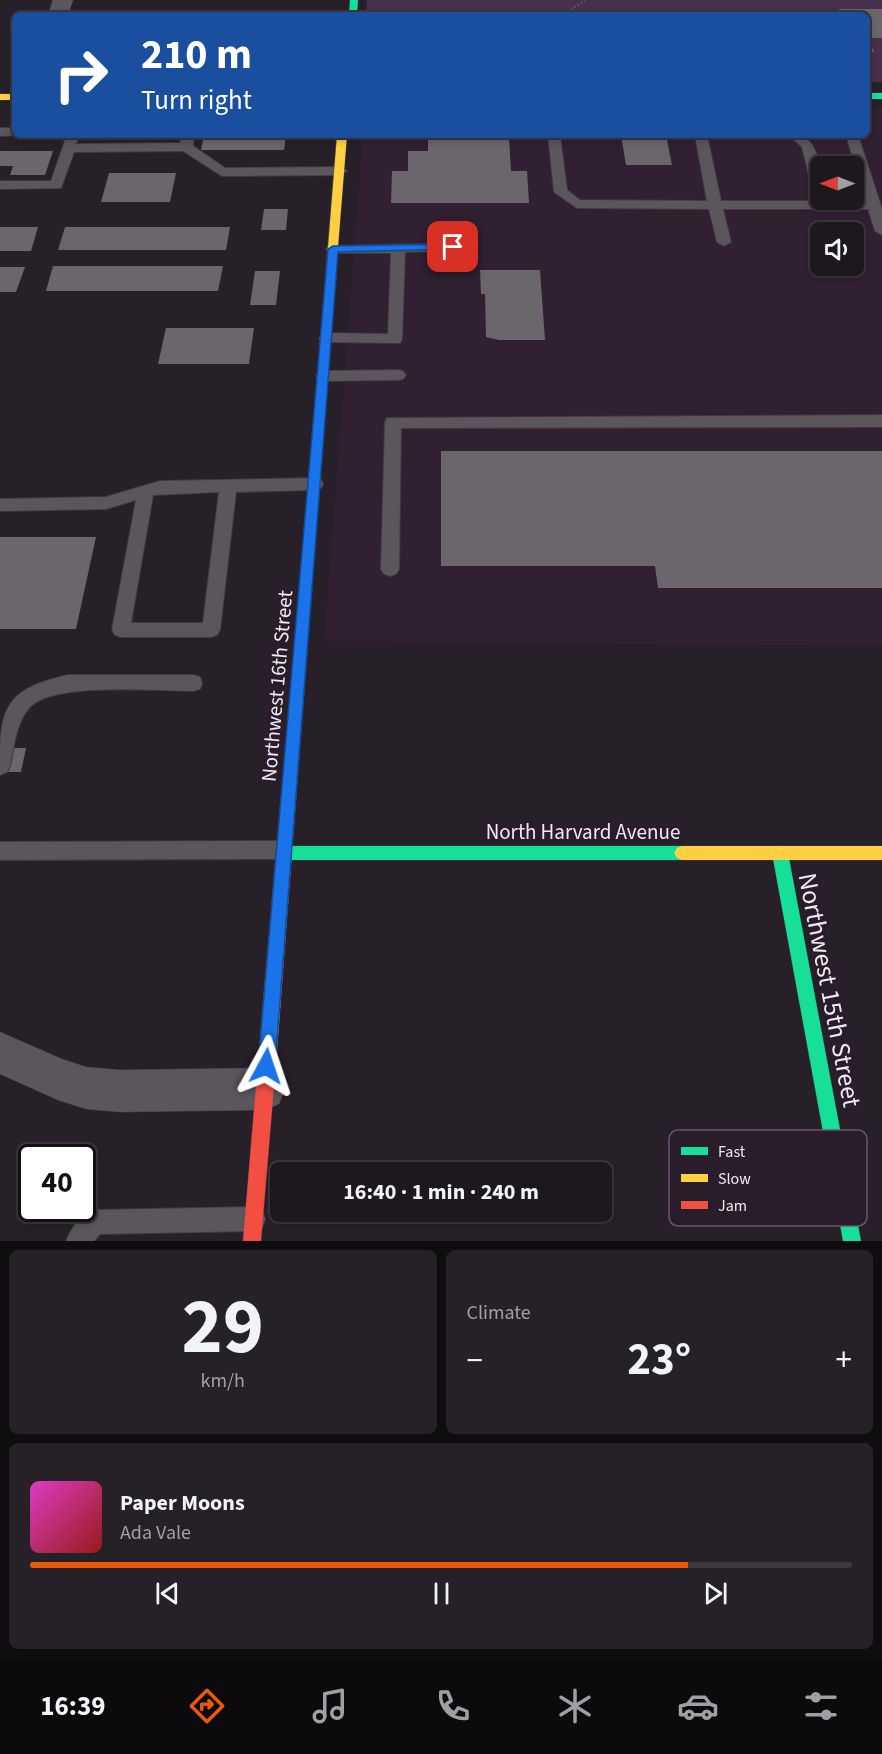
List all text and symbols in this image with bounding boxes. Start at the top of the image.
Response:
text: 210 m [141,25,252,85]
icon: right [42,36,120,114]
text: Turn right [141,81,252,120]
north arrow [810,156,864,210]
map controls [810,156,864,276]
pin [427,221,478,272]
button: sound [810,222,864,276]
icon: arrive [436,230,469,263]
street label: Northwest 16th Street [254,589,300,783]
street label: North Harvard Avenue [486,817,680,847]
street label: Northwest 15th Street [789,870,870,1111]
position arrow [234,1034,298,1098]
legend [669,1130,867,1226]
text: Fast [718,1141,746,1163]
speed limit sign: 40 [18,1144,96,1222]
text: Slow [718,1168,751,1190]
text: 16:40 · 1 min · 240 m [343,1176,539,1208]
text: Jam [718,1195,747,1217]
text: 29 [182,1272,264,1383]
text: Climate [467,1299,531,1327]
text: 23° [627,1328,691,1392]
text: − [467,1337,483,1384]
text: + [836,1337,852,1384]
text: km/h [201,1367,245,1395]
text: Paper Moons [120,1487,245,1519]
text: Ada Vale [120,1519,191,1547]
icon: previous [151,1577,184,1610]
icon: pause [425,1577,458,1610]
icon: next [699,1577,732,1610]
icon: directions [186,1685,228,1727]
icon: music [309,1685,351,1727]
icon: phone [432,1685,474,1727]
icon: climate [554,1685,596,1727]
icon: car [677,1685,719,1727]
icon: filters [800,1685,842,1727]
text: 16:39 [40,1687,105,1726]

